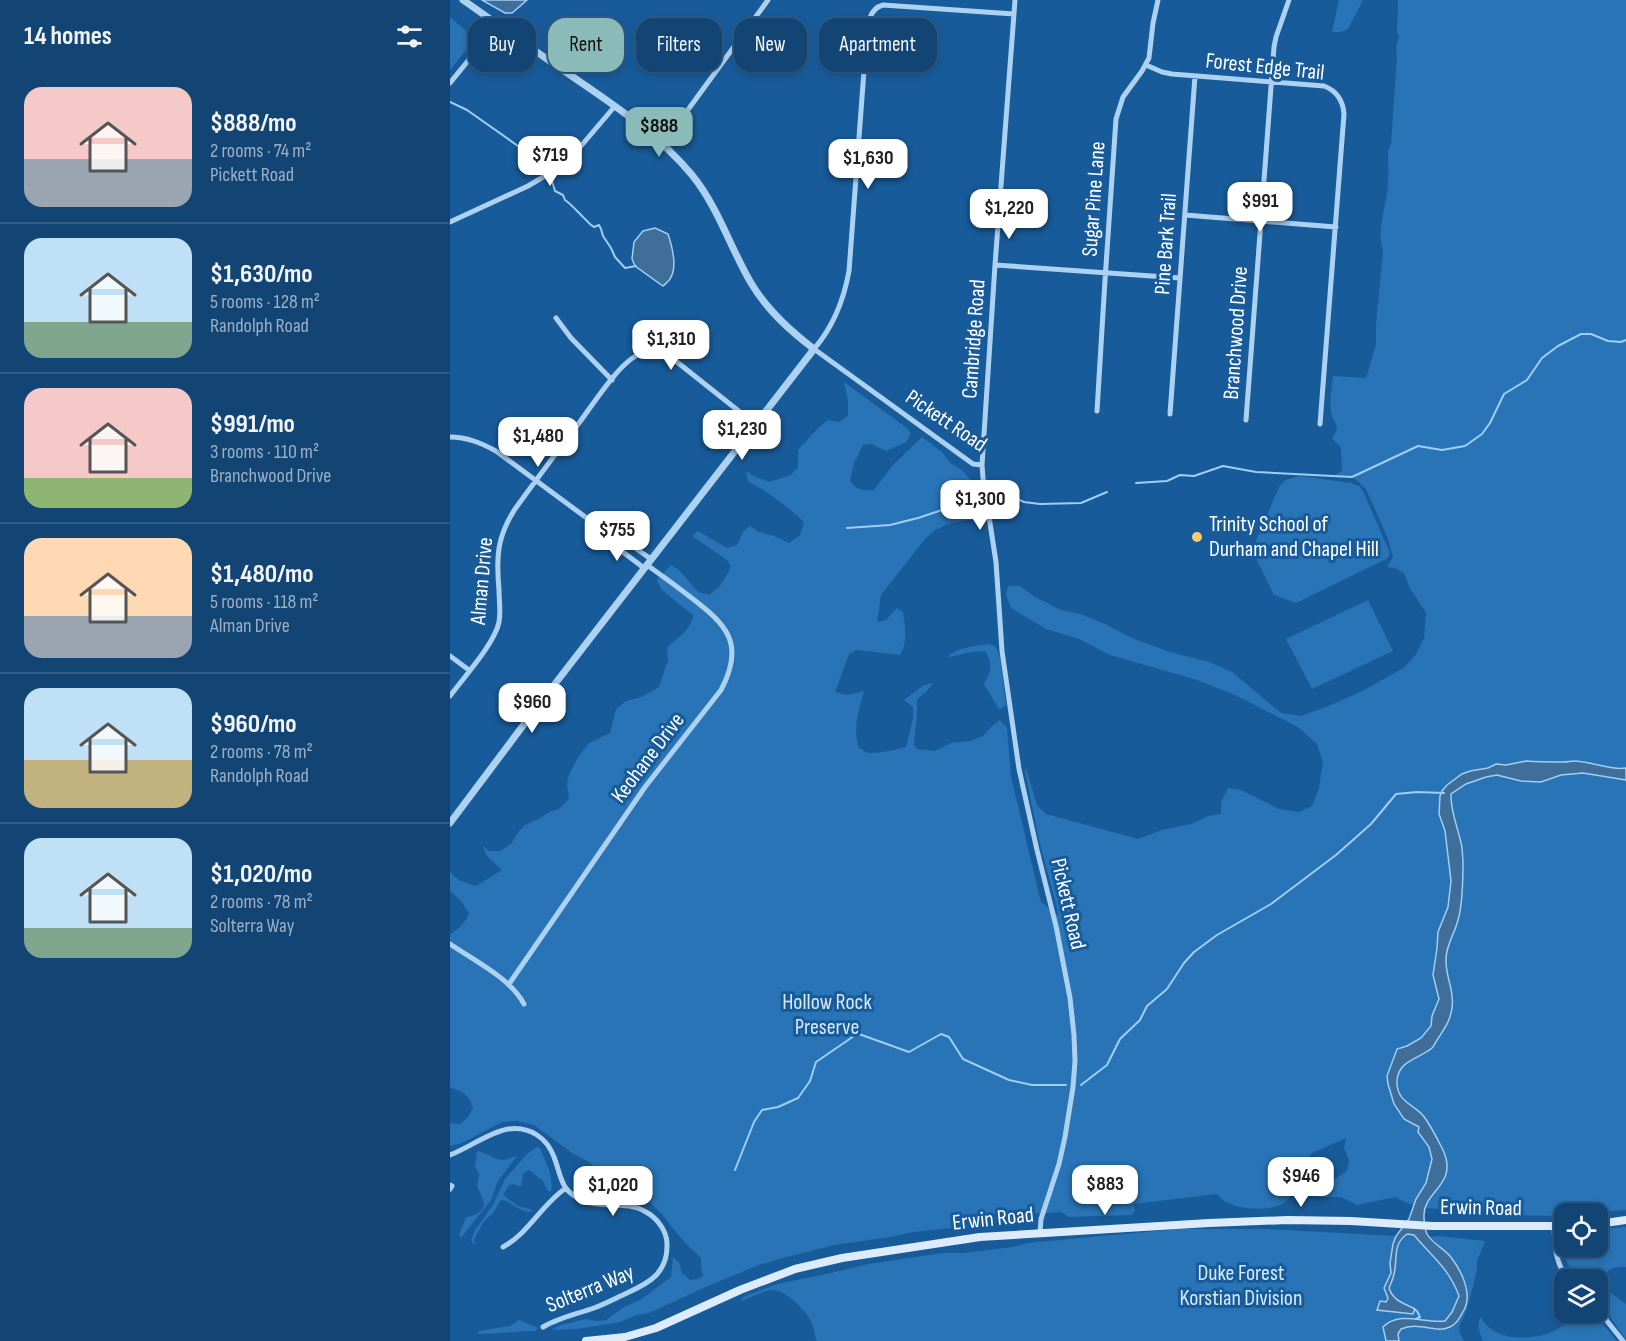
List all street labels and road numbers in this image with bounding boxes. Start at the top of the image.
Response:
street label: Forest Edge Trail [1204,47,1326,87]
street label: Sugar Pine Lane [1077,141,1111,257]
street label: Pine Bark Trail [1149,192,1183,296]
street label: Branchwood Drive [1218,265,1254,401]
street label: Cambridge Road [956,279,992,399]
street label: Pickett Road [900,384,992,458]
street label: Alman Drive [465,536,499,627]
street label: Keohane Drive [605,708,691,808]
street label: Pickett Road [1044,856,1092,952]
street label: Erwin Road [1440,1194,1522,1222]
street label: Erwin Road [951,1201,1035,1237]
street label: Solterra Way [542,1259,639,1319]

